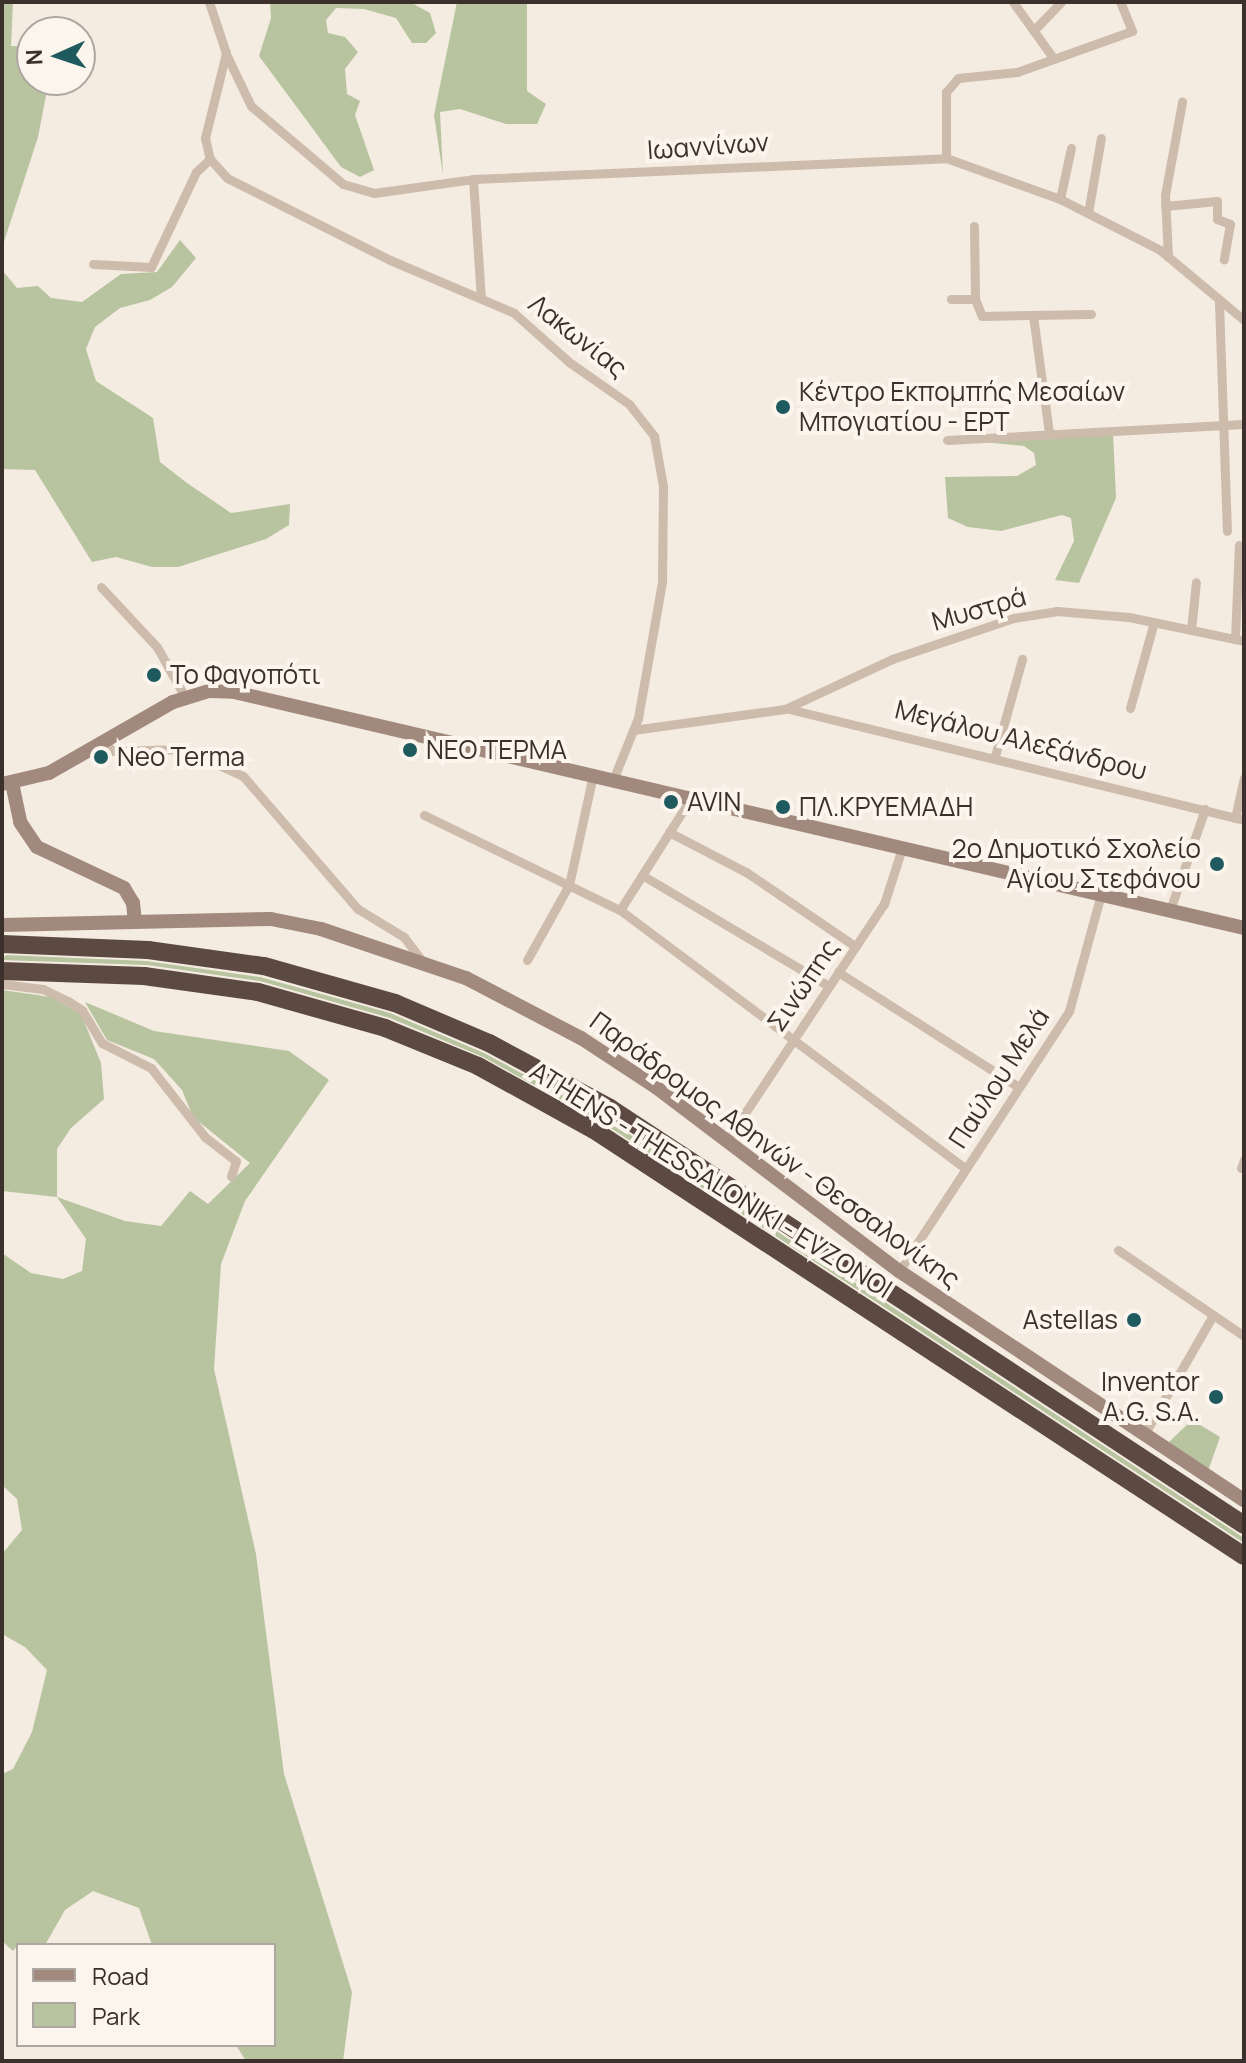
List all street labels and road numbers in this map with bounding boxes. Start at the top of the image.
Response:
street label: Ιωαννίνων [646,126,770,166]
street label: Λακωνίας [523,288,633,384]
street label: Μυστρά [928,581,1030,637]
street label: Μεγάλου Αλεξάνδρου [892,694,1150,786]
street label: Σινώπης [761,933,845,1037]
street label: Παύλου Μελά [942,1002,1056,1154]
street label: Παράδρομος Αθηνών - Θεσσαλονίκης [584,1005,966,1295]
street label: ATHENS - THESSALONIKI - EVZONOI [524,1055,898,1305]

